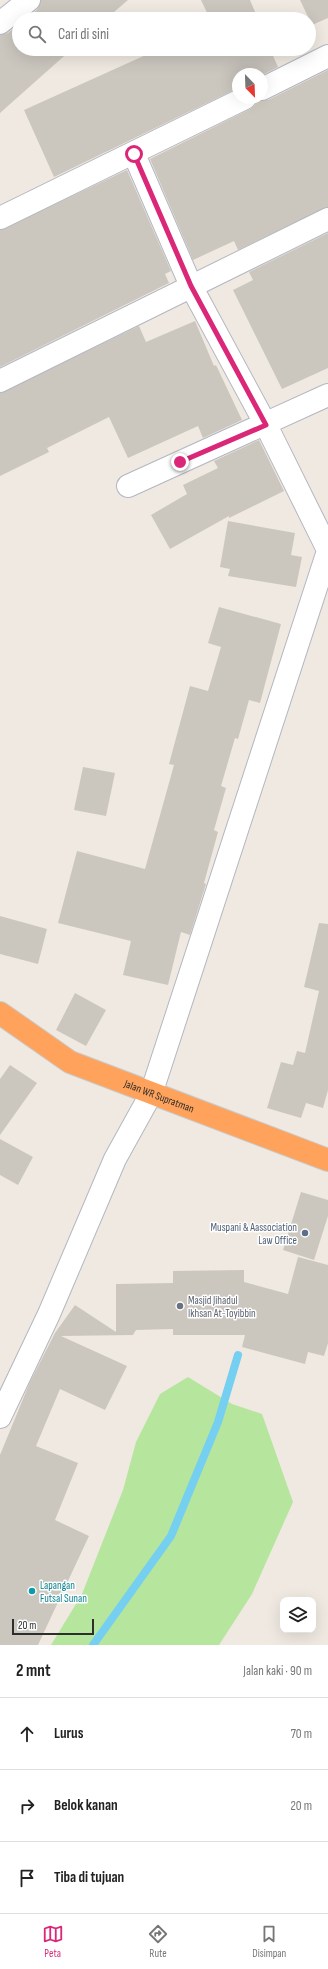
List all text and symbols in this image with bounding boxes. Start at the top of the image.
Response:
search box [12,12,316,56]
icon: search [26,23,48,45]
text: Cari di sini [58,25,109,44]
north arrow [232,68,268,104]
route start [125,145,143,163]
route end [171,453,189,471]
street label: Jalan WR Supratman [122,1076,196,1115]
place label: Muspani & Aassociation Law Office [211,1221,297,1247]
marker: Muspani & Aassociation Law Office [300,1228,310,1238]
place label: Masjid Jihadul Ikhsan At-Toyibbin [188,1294,256,1320]
marker: Masjid Jihadul Ikhsan At-Toyibbin [175,1301,185,1311]
place label: Lapangan Futsal Sunan [40,1579,87,1605]
marker: Lapangan Futsal Sunan [27,1586,37,1596]
map controls [280,1597,316,1633]
button: layers [280,1597,316,1633]
scale bar [12,1617,94,1636]
text: 20 m [18,1619,36,1632]
text: 2 mnt [16,1661,51,1681]
text: Jalan kaki · 90 m [243,1663,312,1679]
icon: ahead [16,1723,38,1745]
text: Lurus [54,1724,83,1743]
text: 70 m [291,1726,312,1742]
icon: right [16,1795,38,1817]
text: Belok kanan [54,1796,118,1815]
text: 20 m [290,1798,312,1814]
icon: arrive [16,1867,38,1889]
text: Tiba di tujuan [54,1868,124,1887]
tab: Peta [42,1923,64,1960]
tab: Rute [147,1923,169,1960]
tab: Disimpan [252,1923,286,1960]

